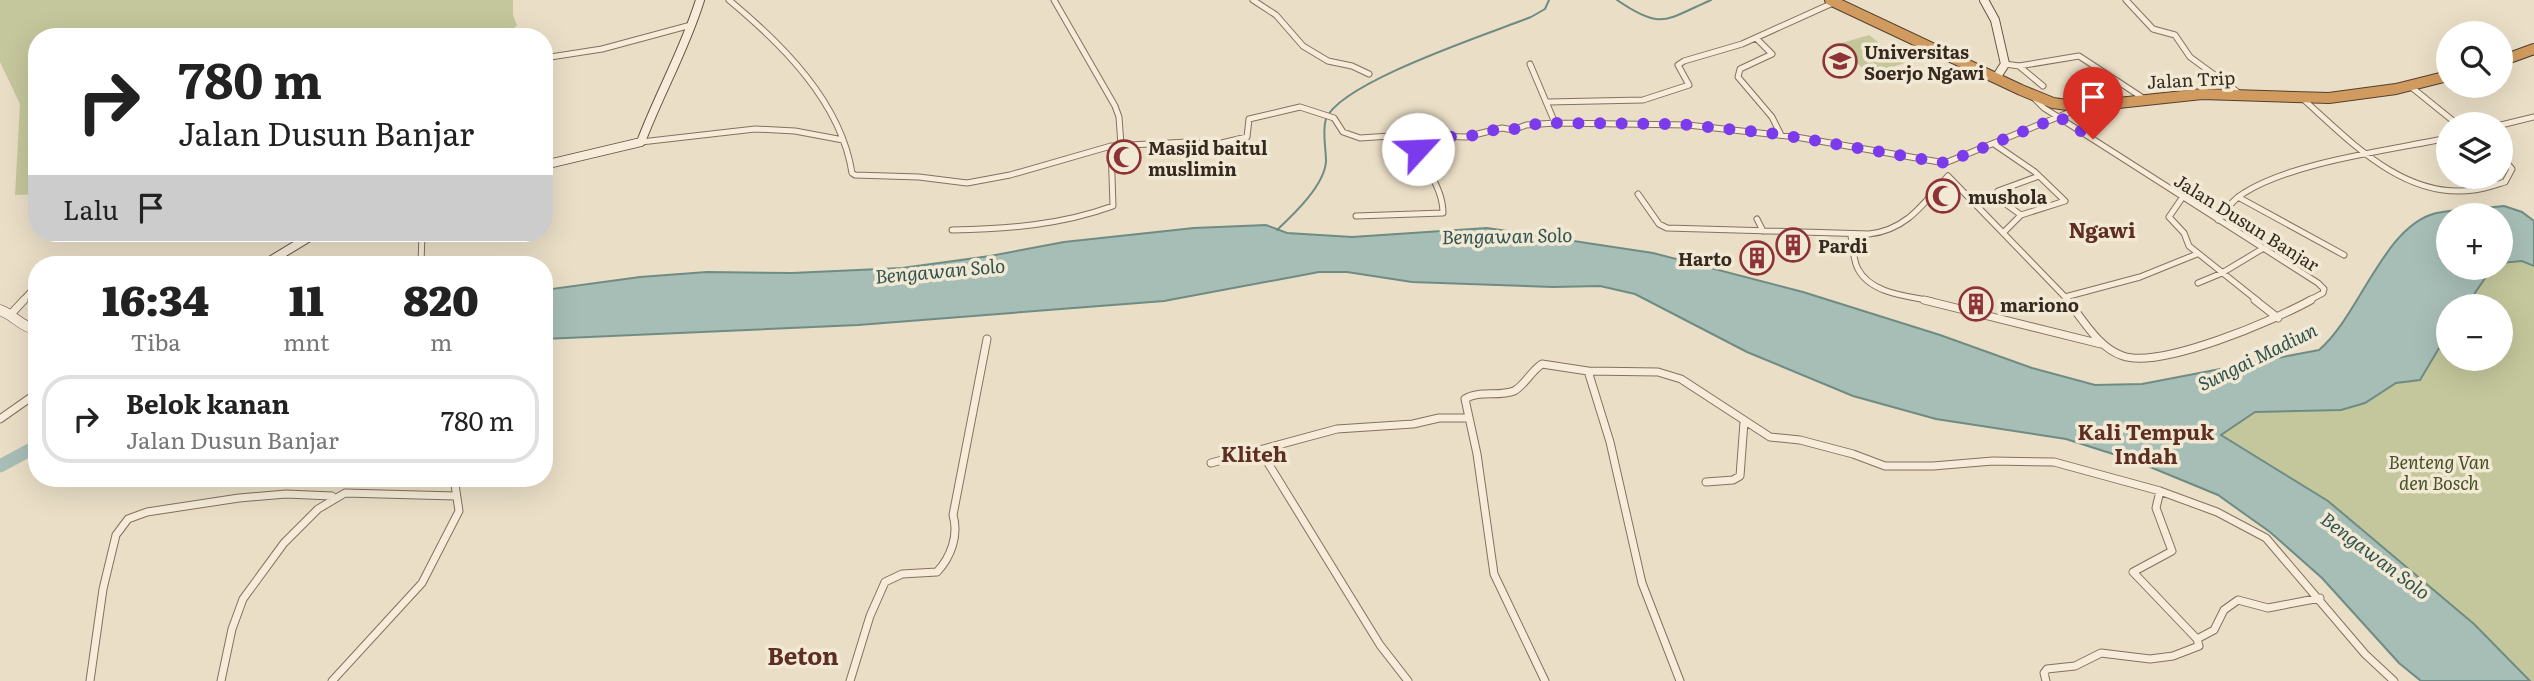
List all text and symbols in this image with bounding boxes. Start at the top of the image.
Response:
map controls [2436,21,2513,371]
button: search [2436,21,2513,98]
place label: Universitas Soerjo Ngawi [1864,38,1985,86]
text: 780 m [178,41,322,114]
school or university icon: Universitas Soerjo Ngawi [1821,42,1859,80]
icon: right [63,56,154,147]
street label: Jalan Trip [2146,63,2236,95]
pin [2063,67,2123,139]
icon: arrive [2074,78,2112,116]
text: Jalan Dusun Banjar [178,108,474,156]
position arrow [1381,112,1455,186]
button: layers [2436,112,2513,189]
place label: Masjid baitul muslimin [1148,134,1268,182]
mosque icon: Masjid baitul muslimin [1105,138,1143,176]
street label: Jalan Dusun Banjar [2169,166,2325,278]
mosque icon: mushola [1924,177,1962,215]
place label: mushola [1968,183,2048,210]
text: Lalu [63,189,118,228]
icon: arrive [132,189,170,227]
button: + [2436,203,2513,280]
district label: Ngawi [2068,213,2136,244]
water label: Bengawan Solo [1441,220,1573,250]
building icon: Pardi [1774,226,1812,264]
place label: Pardi [1818,232,1868,259]
building icon: Harto [1738,239,1776,277]
place label: Harto [1678,245,1732,272]
water label: Bengawan Solo [874,250,1006,290]
text: 16:34 [102,267,209,329]
text: 11 [289,267,324,329]
text: 820 [403,267,479,329]
building icon: mariono [1957,285,1995,323]
place label: mariono [2000,291,2079,318]
button: − [2436,294,2513,371]
water label: Sungai Madiun [2193,315,2322,397]
text: Tiba [130,324,181,358]
text: mnt [283,324,329,358]
text: m [430,324,452,358]
text: Belok kanan [126,383,290,422]
icon: right [67,400,105,438]
text: 780 m [441,400,514,439]
district label: Kali Tempuk Indah [2078,415,2215,470]
text: Jalan Dusun Banjar [126,422,339,456]
district label: Kliteh [1221,437,1287,468]
park label: Benteng Van den Bosch [2388,448,2490,496]
water label: Bengawan Solo [2315,505,2437,605]
district label: Beton [767,637,839,672]

